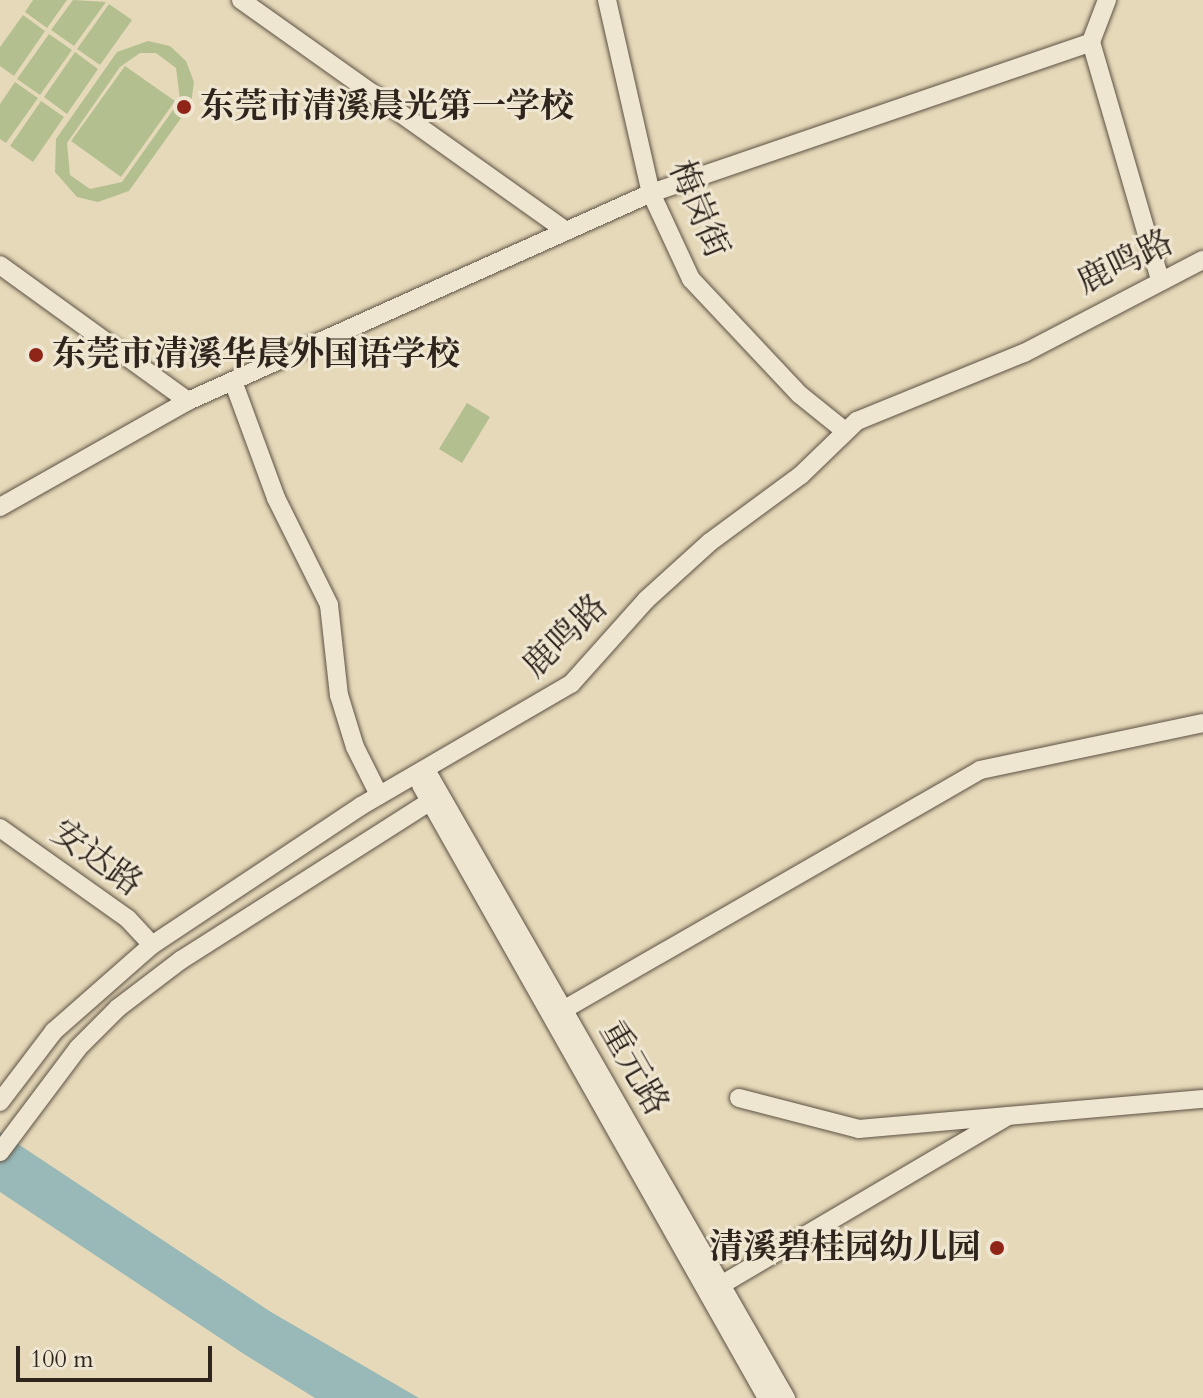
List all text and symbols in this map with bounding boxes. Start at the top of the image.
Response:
place label: 东莞市清溪晨光第一学校 [200,87,574,127]
marker: 东莞市清溪晨光第一学校 [175,98,193,116]
street label: 梅岗街 [660,154,738,264]
street label: 鹿鸣路 [1070,221,1180,303]
place label: 东莞市清溪华晨外国语学校 [52,335,460,375]
marker: 东莞市清溪华晨外国语学校 [27,346,45,364]
street label: 鹿鸣路 [514,586,616,686]
street label: 安达路 [44,812,150,904]
street label: 重元路 [591,1014,677,1122]
place label: 清溪碧桂园幼儿园 [709,1228,981,1268]
marker: 清溪碧桂园幼儿园 [988,1239,1006,1257]
scale bar [20,1330,216,1380]
text: 100 m [30,1343,94,1376]

